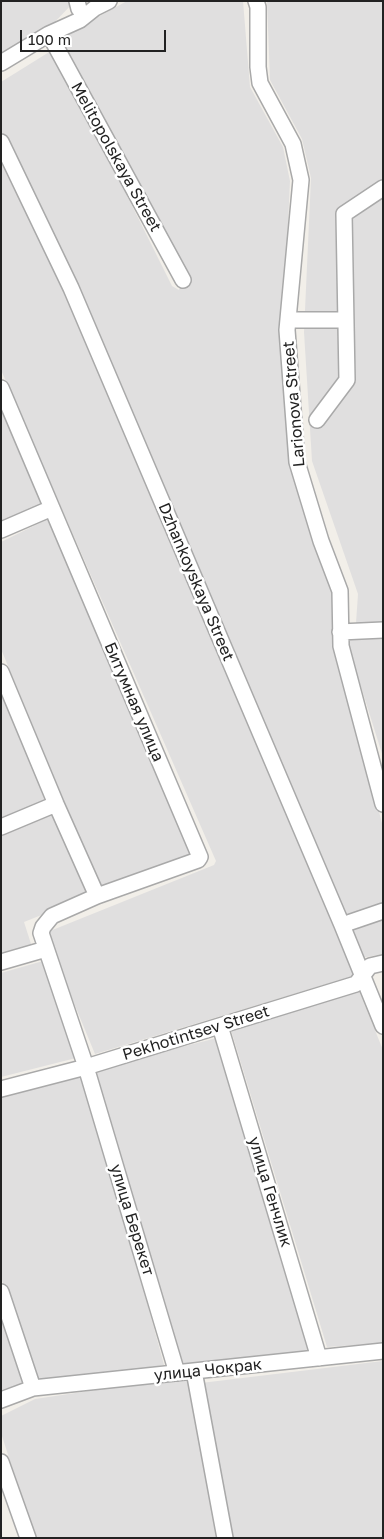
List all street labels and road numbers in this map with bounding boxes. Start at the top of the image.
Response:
street label: Melitopolskaya Street [67,79,165,235]
street label: Larionova Street [279,340,309,468]
street label: Dzhankoyskaya Street [154,500,238,664]
street label: Битумная улица [100,639,168,765]
street label: Pekhotintsev Street [120,1002,272,1064]
street label: улица Генчлик [244,1135,296,1249]
street label: улица Берекет [106,1162,158,1278]
street label: улица Чокрак [153,1355,263,1385]

